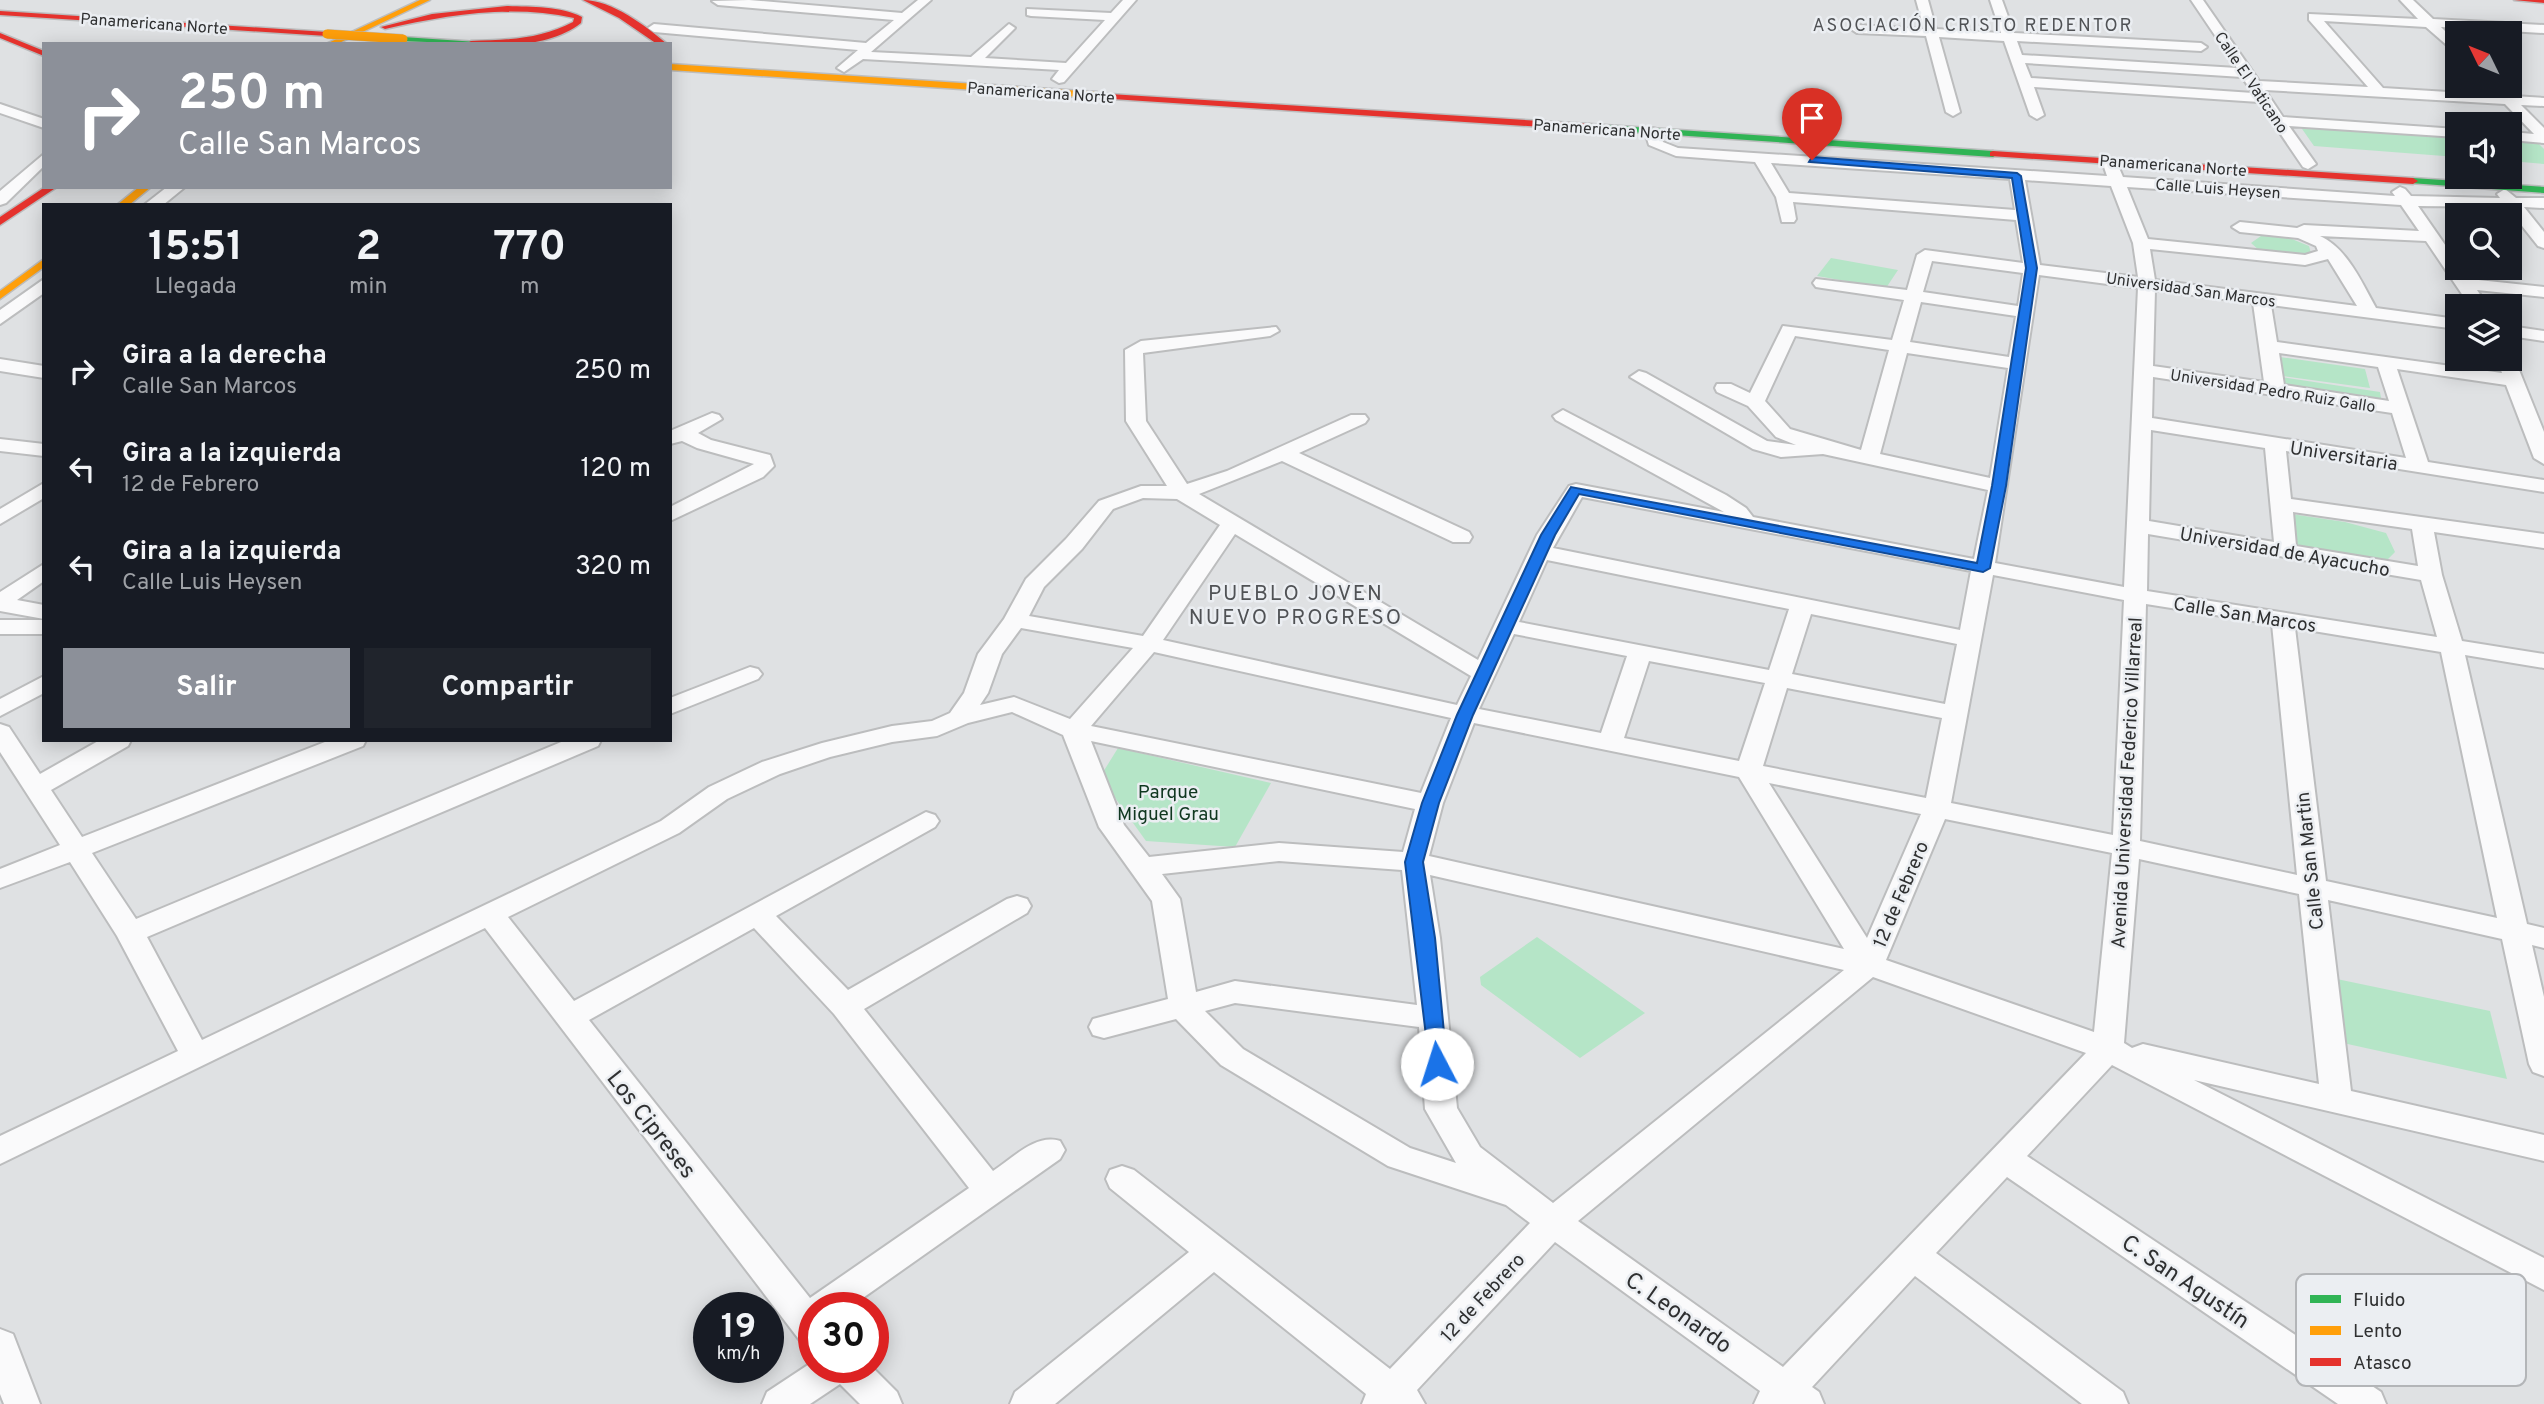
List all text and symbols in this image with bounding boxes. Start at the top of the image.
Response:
street label: Panamericana Norte [79,10,228,40]
district label: ASOCIACIÓN CRISTO REDENTOR [1813,13,2133,38]
north arrow [2445,21,2522,98]
map controls [2445,21,2522,371]
street label: Calle El Vaticano [2209,28,2292,138]
text: 250 m [178,65,325,127]
icon: right [63,70,154,161]
street label: Panamericana Norte [966,79,1115,109]
pin [1782,88,1842,160]
icon: arrive [1793,99,1831,137]
button: sound [2445,112,2522,189]
street label: Panamericana Norte [1532,116,1681,146]
text: Calle San Marcos [178,126,421,166]
street label: Panamericana Norte [2098,152,2247,182]
street label: Calle Luis Heysen [2155,176,2281,204]
button: search [2445,203,2522,280]
text: 15:51 [148,222,243,275]
text: 2 [355,222,381,275]
text: 770 [493,222,566,275]
street label: Universidad San Marcos [2105,269,2277,313]
text: Llegada [154,273,237,302]
text: min [349,273,387,302]
text: m [520,273,539,302]
button: layers [2445,294,2522,371]
text: Gira a la derecha [122,340,327,373]
icon: right [63,352,101,390]
text: 250 m [574,355,651,388]
street label: Universidad Pedro Ruiz Gallo [2169,366,2377,418]
text: Calle San Marcos [122,373,297,402]
street label: Universitaria [2288,437,2399,477]
text: Gira a la izquierda [122,438,341,471]
icon: left [63,450,101,488]
text: 120 m [581,453,651,486]
text: 12 de Febrero [122,471,259,500]
street label: Universidad de Ayacucho [2178,523,2392,583]
text: Gira a la izquierda [122,536,341,569]
icon: left [63,548,101,586]
text: 320 m [575,551,651,584]
text: Calle Luis Heysen [122,569,303,598]
district label: PUEBLO JOVEN NUEVO PROGRESO [1189,581,1403,632]
street label: Calle San Marcos [2171,593,2318,639]
street label: Avenida Universidad Federico Villarreal [2107,617,2149,949]
button: Salir [63,648,350,728]
button: Compartir [364,648,651,728]
park label: Parque Miguel Grau [1117,781,1219,827]
street label: Calle San Martin [2292,791,2330,931]
street label: 12 de Febrero [1869,838,1935,952]
position arrow [1400,1027,1474,1101]
street label: Los Cipreses [599,1066,701,1185]
street label: C. San Agustín [2115,1230,2254,1337]
street label: 12 de Febrero [1436,1249,1531,1348]
street label: C. Leonardo [1619,1267,1737,1361]
legend [2296,1274,2526,1386]
text: Fluido [2353,1289,2405,1313]
speed limit sign: 30 [798,1292,889,1383]
text: 19 [721,1306,756,1350]
text: Lento [2353,1320,2402,1344]
text: km/h [717,1343,760,1366]
text: Atasco [2353,1352,2412,1376]

